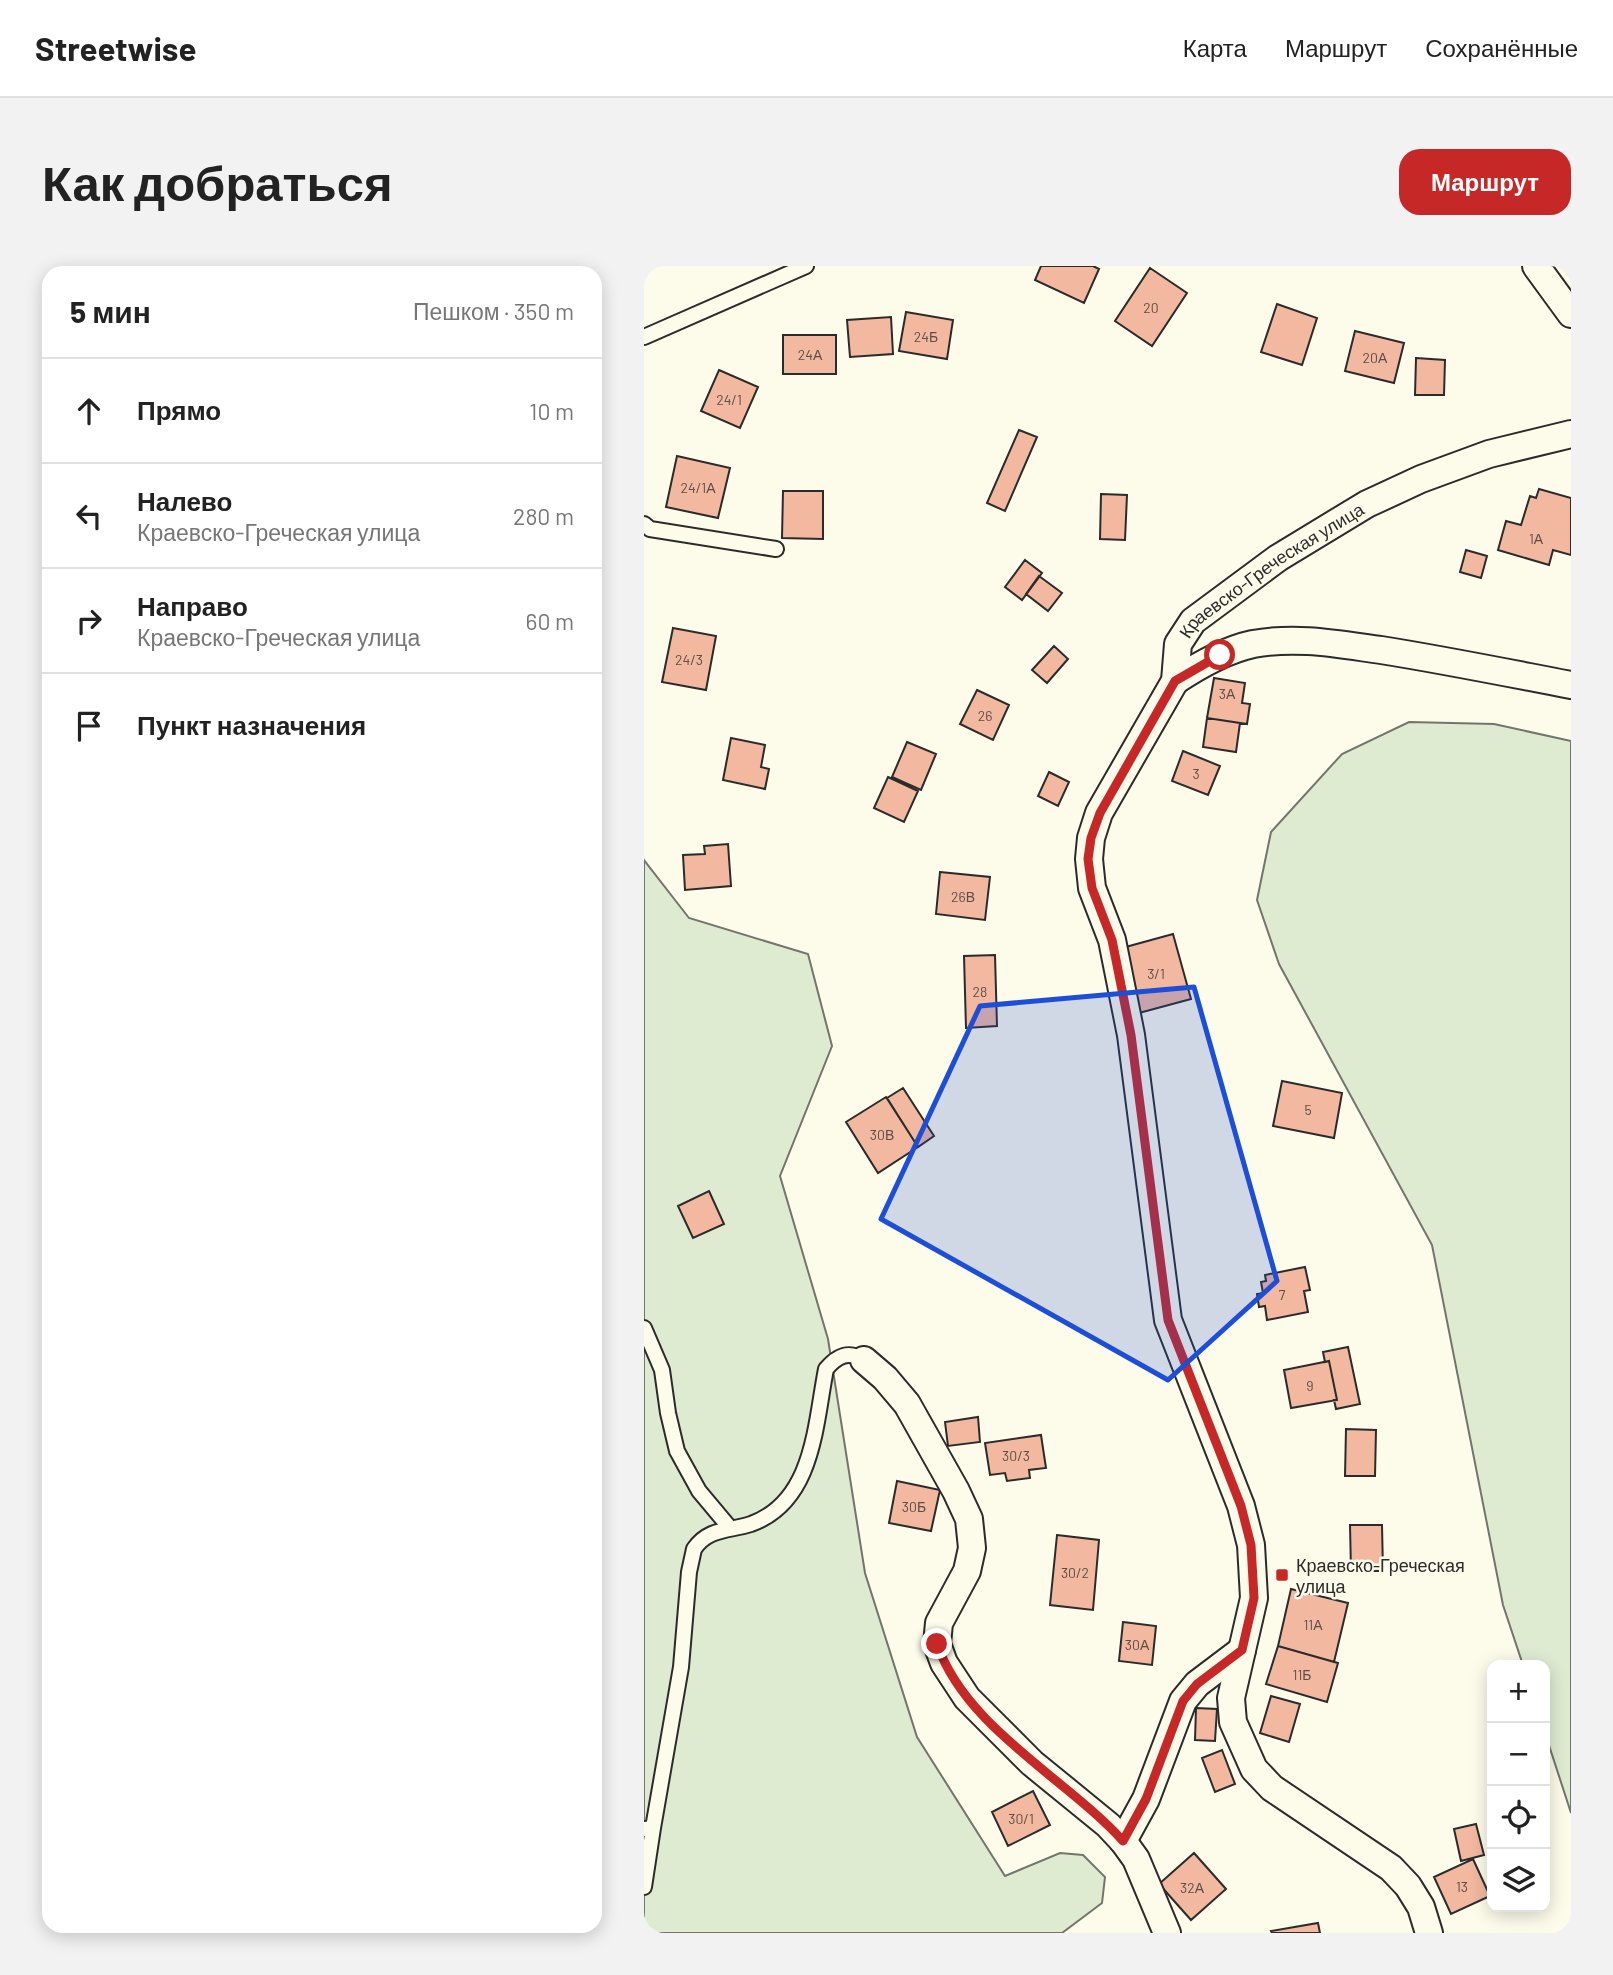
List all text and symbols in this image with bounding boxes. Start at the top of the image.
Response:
text: Streetwise [35,28,196,68]
text: Карта [1183,33,1247,62]
text: Маршрут [1285,33,1387,62]
text: Сохранённые [1425,33,1578,62]
button: Маршрут [1399,149,1571,215]
text: Как добраться [42,152,393,211]
text: 5 мин [70,293,151,329]
text: Пешком · 350 m [413,297,574,325]
house number: 20 [1143,299,1159,316]
house number: 24Б [914,328,938,345]
house number: 24А [798,346,823,363]
house number: 20А [1363,349,1388,366]
house number: 24/1 [716,391,742,408]
icon: ahead [70,392,108,430]
text: Прямо [137,394,221,425]
text: 10 m [529,397,574,425]
house number: 24/1А [680,479,716,496]
text: Налево [137,485,232,516]
icon: left [70,497,108,535]
street label: Краевско-Греческая улица [1174,497,1369,642]
text: 280 m [513,502,574,530]
text: Краевско-Греческая улица [137,518,420,546]
house number: 1А [1529,530,1544,547]
text: Направо [137,590,248,621]
icon: right [70,602,108,640]
text: 60 m [526,607,574,635]
text: Краевско-Греческая улица [137,623,420,651]
route start [1204,639,1235,670]
house number: 24/3 [675,651,703,668]
house number: 3А [1219,685,1236,702]
icon: arrive [70,707,108,745]
house number: 26 [978,707,992,724]
text: Пункт назначения [137,709,366,740]
house number: 3 [1192,765,1200,782]
house number: 26В [951,888,975,905]
house number: 3/1 [1147,965,1165,982]
house number: 28 [973,983,987,1000]
house number: 5 [1304,1101,1312,1118]
house number: 30В [870,1126,894,1143]
house number: 7 [1279,1286,1286,1303]
house number: 9 [1306,1377,1314,1394]
house number: 30/3 [1002,1447,1030,1464]
house number: 30Б [902,1498,926,1515]
place label: Краевско-Греческая улица [1296,1554,1465,1597]
house number: 30/2 [1061,1564,1089,1581]
marker: Краевско-Греческая улица [1274,1567,1290,1583]
house number: 11А [1303,1616,1323,1633]
route end [921,1628,952,1659]
house number: 30А [1125,1636,1150,1653]
map controls [1487,1660,1550,1912]
button: + [1487,1660,1550,1723]
house number: 11Б [1292,1666,1312,1683]
button: − [1487,1723,1550,1786]
button: locate [1487,1786,1550,1849]
house number: 30/1 [1008,1810,1034,1827]
button: layers [1487,1849,1550,1912]
house number: 13 [1456,1878,1468,1895]
house number: 32А [1180,1879,1205,1896]

